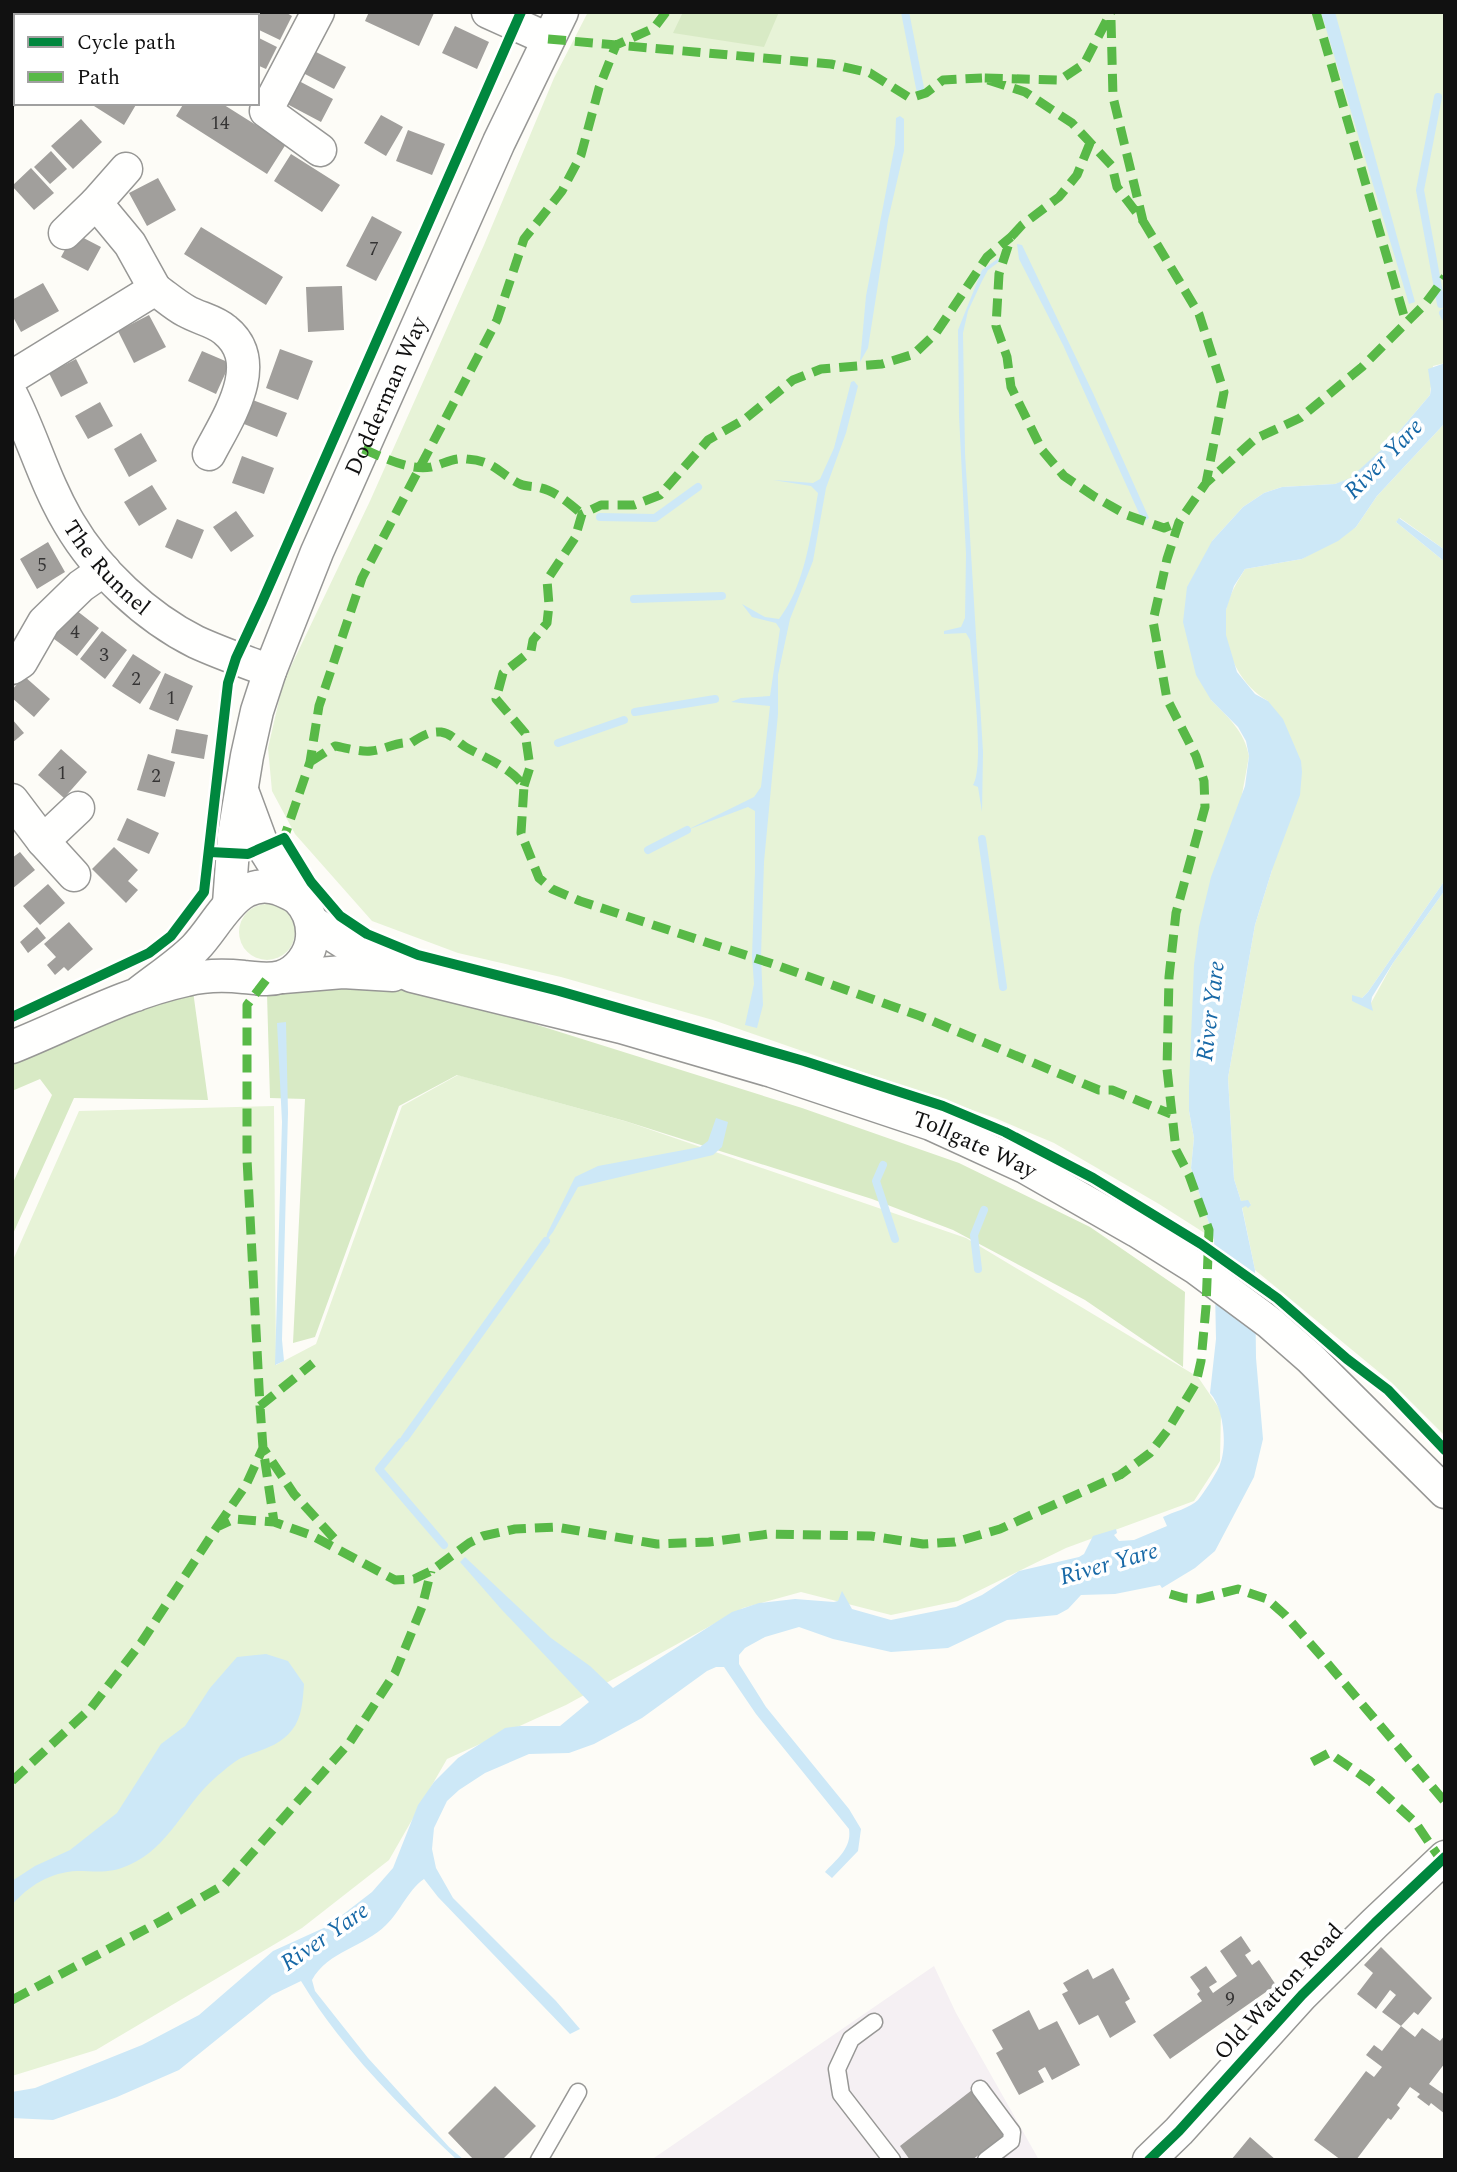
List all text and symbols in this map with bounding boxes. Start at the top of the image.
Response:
legend [14,14,259,105]
text: Cycle path [77,27,176,59]
text: Path [77,62,120,94]
house number: 14 [210,109,230,138]
house number: 7 [369,235,379,264]
street label: Dodderman Way [336,310,437,481]
water label: River Yare [1336,410,1432,508]
street label: The Runnel [54,513,158,624]
house number: 5 [37,551,47,580]
house number: 4 [70,618,80,647]
house number: 3 [99,641,109,670]
house number: 2 [131,665,141,694]
house number: 1 [166,684,176,713]
house number: 1 [57,759,67,788]
house number: 2 [151,762,161,791]
water label: River Yare [1187,959,1235,1063]
street label: Tollgate Way [908,1102,1044,1188]
water label: River Yare [1055,1533,1163,1595]
water label: River Yare [273,1893,377,1981]
street label: Old Watton Road [1206,1915,1352,2069]
house number: 9 [1225,1985,1235,2014]

